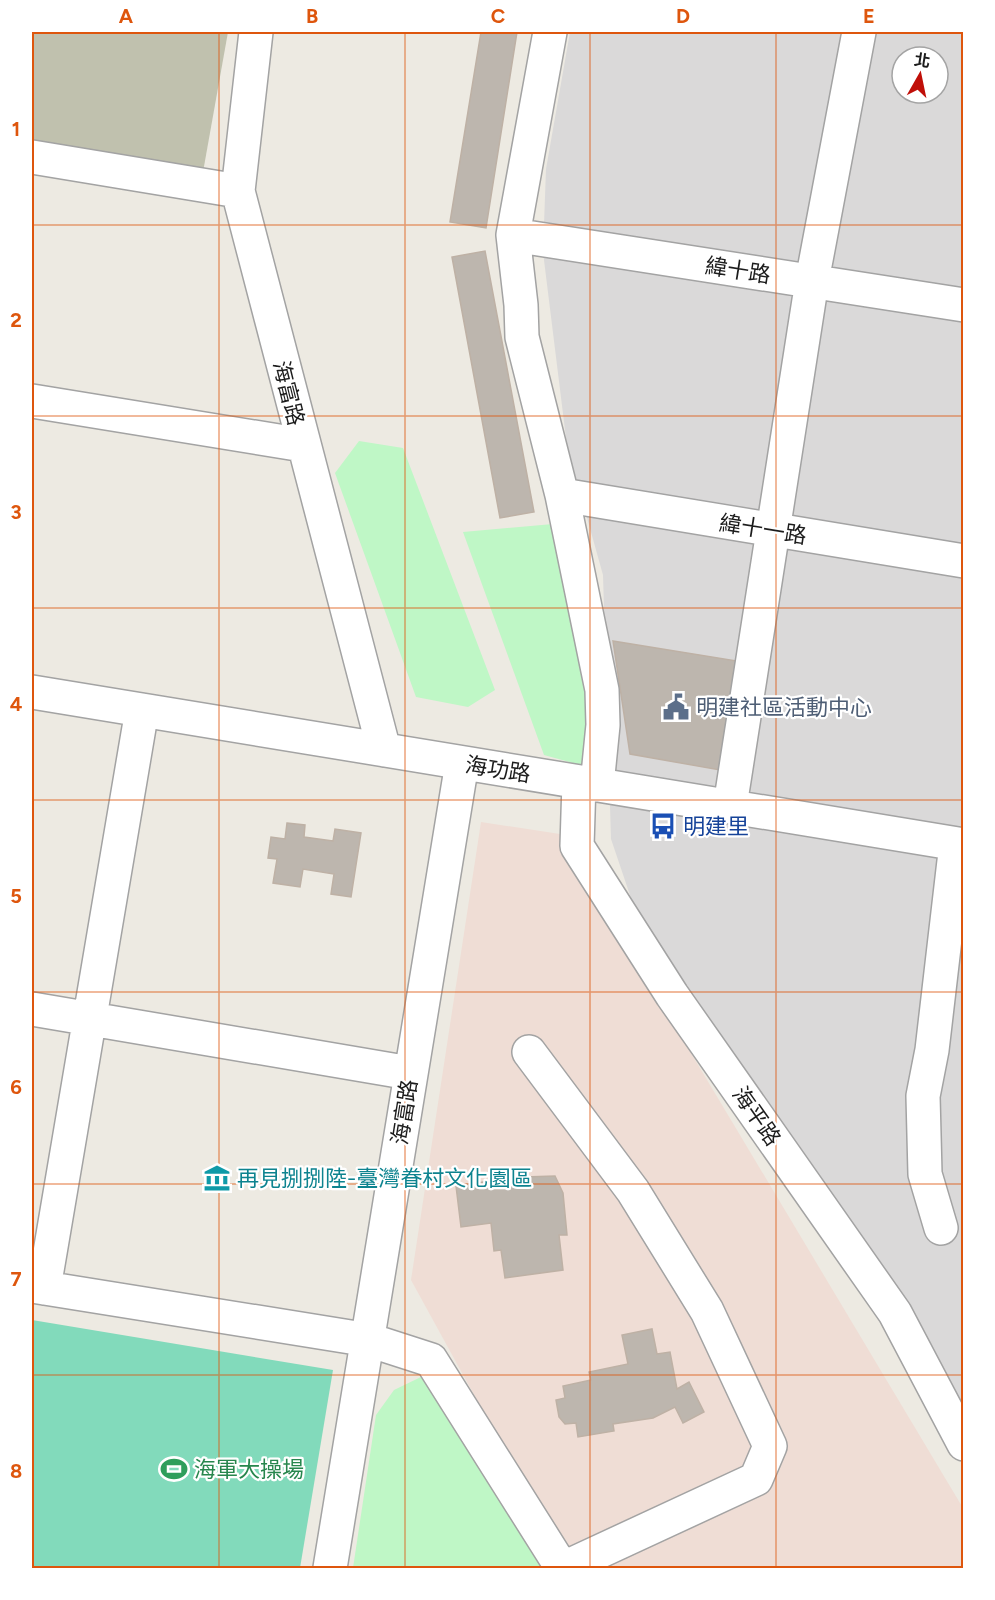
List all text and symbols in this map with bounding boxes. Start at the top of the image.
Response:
text: A [119,4,134,28]
text: B [306,4,318,28]
text: C [491,4,505,28]
text: D [676,4,690,28]
text: E [863,4,875,28]
north arrow [890,45,950,105]
text: 北 [913,50,932,71]
text: 1 [12,117,20,141]
street label: 緯十路 [703,252,773,289]
text: 2 [10,308,22,332]
street label: 海富路 [267,358,310,428]
text: 3 [10,500,22,524]
street label: 緯十一路 [717,509,808,550]
text: 4 [10,692,23,716]
public building icon: 明建社區活動中心 [661,692,691,722]
place label: 明建社區活動中心 [696,694,872,721]
street label: 海功路 [463,751,533,788]
bus stop icon: 明建里 [648,811,678,841]
place label: 明建里 [683,813,749,840]
text: 5 [10,884,22,908]
text: 6 [10,1075,22,1099]
street label: 海富路 [386,1077,423,1147]
street label: 海平路 [727,1082,787,1151]
museum icon: 再見捌捌陸-臺灣眷村文化園區 [202,1163,232,1193]
place label: 再見捌捌陸-臺灣眷村文化園區 [237,1165,532,1192]
text: 7 [10,1267,22,1291]
sports icon: 海軍大操場 [159,1454,189,1484]
place label: 海軍大操場 [194,1456,304,1483]
text: 8 [10,1459,22,1483]

